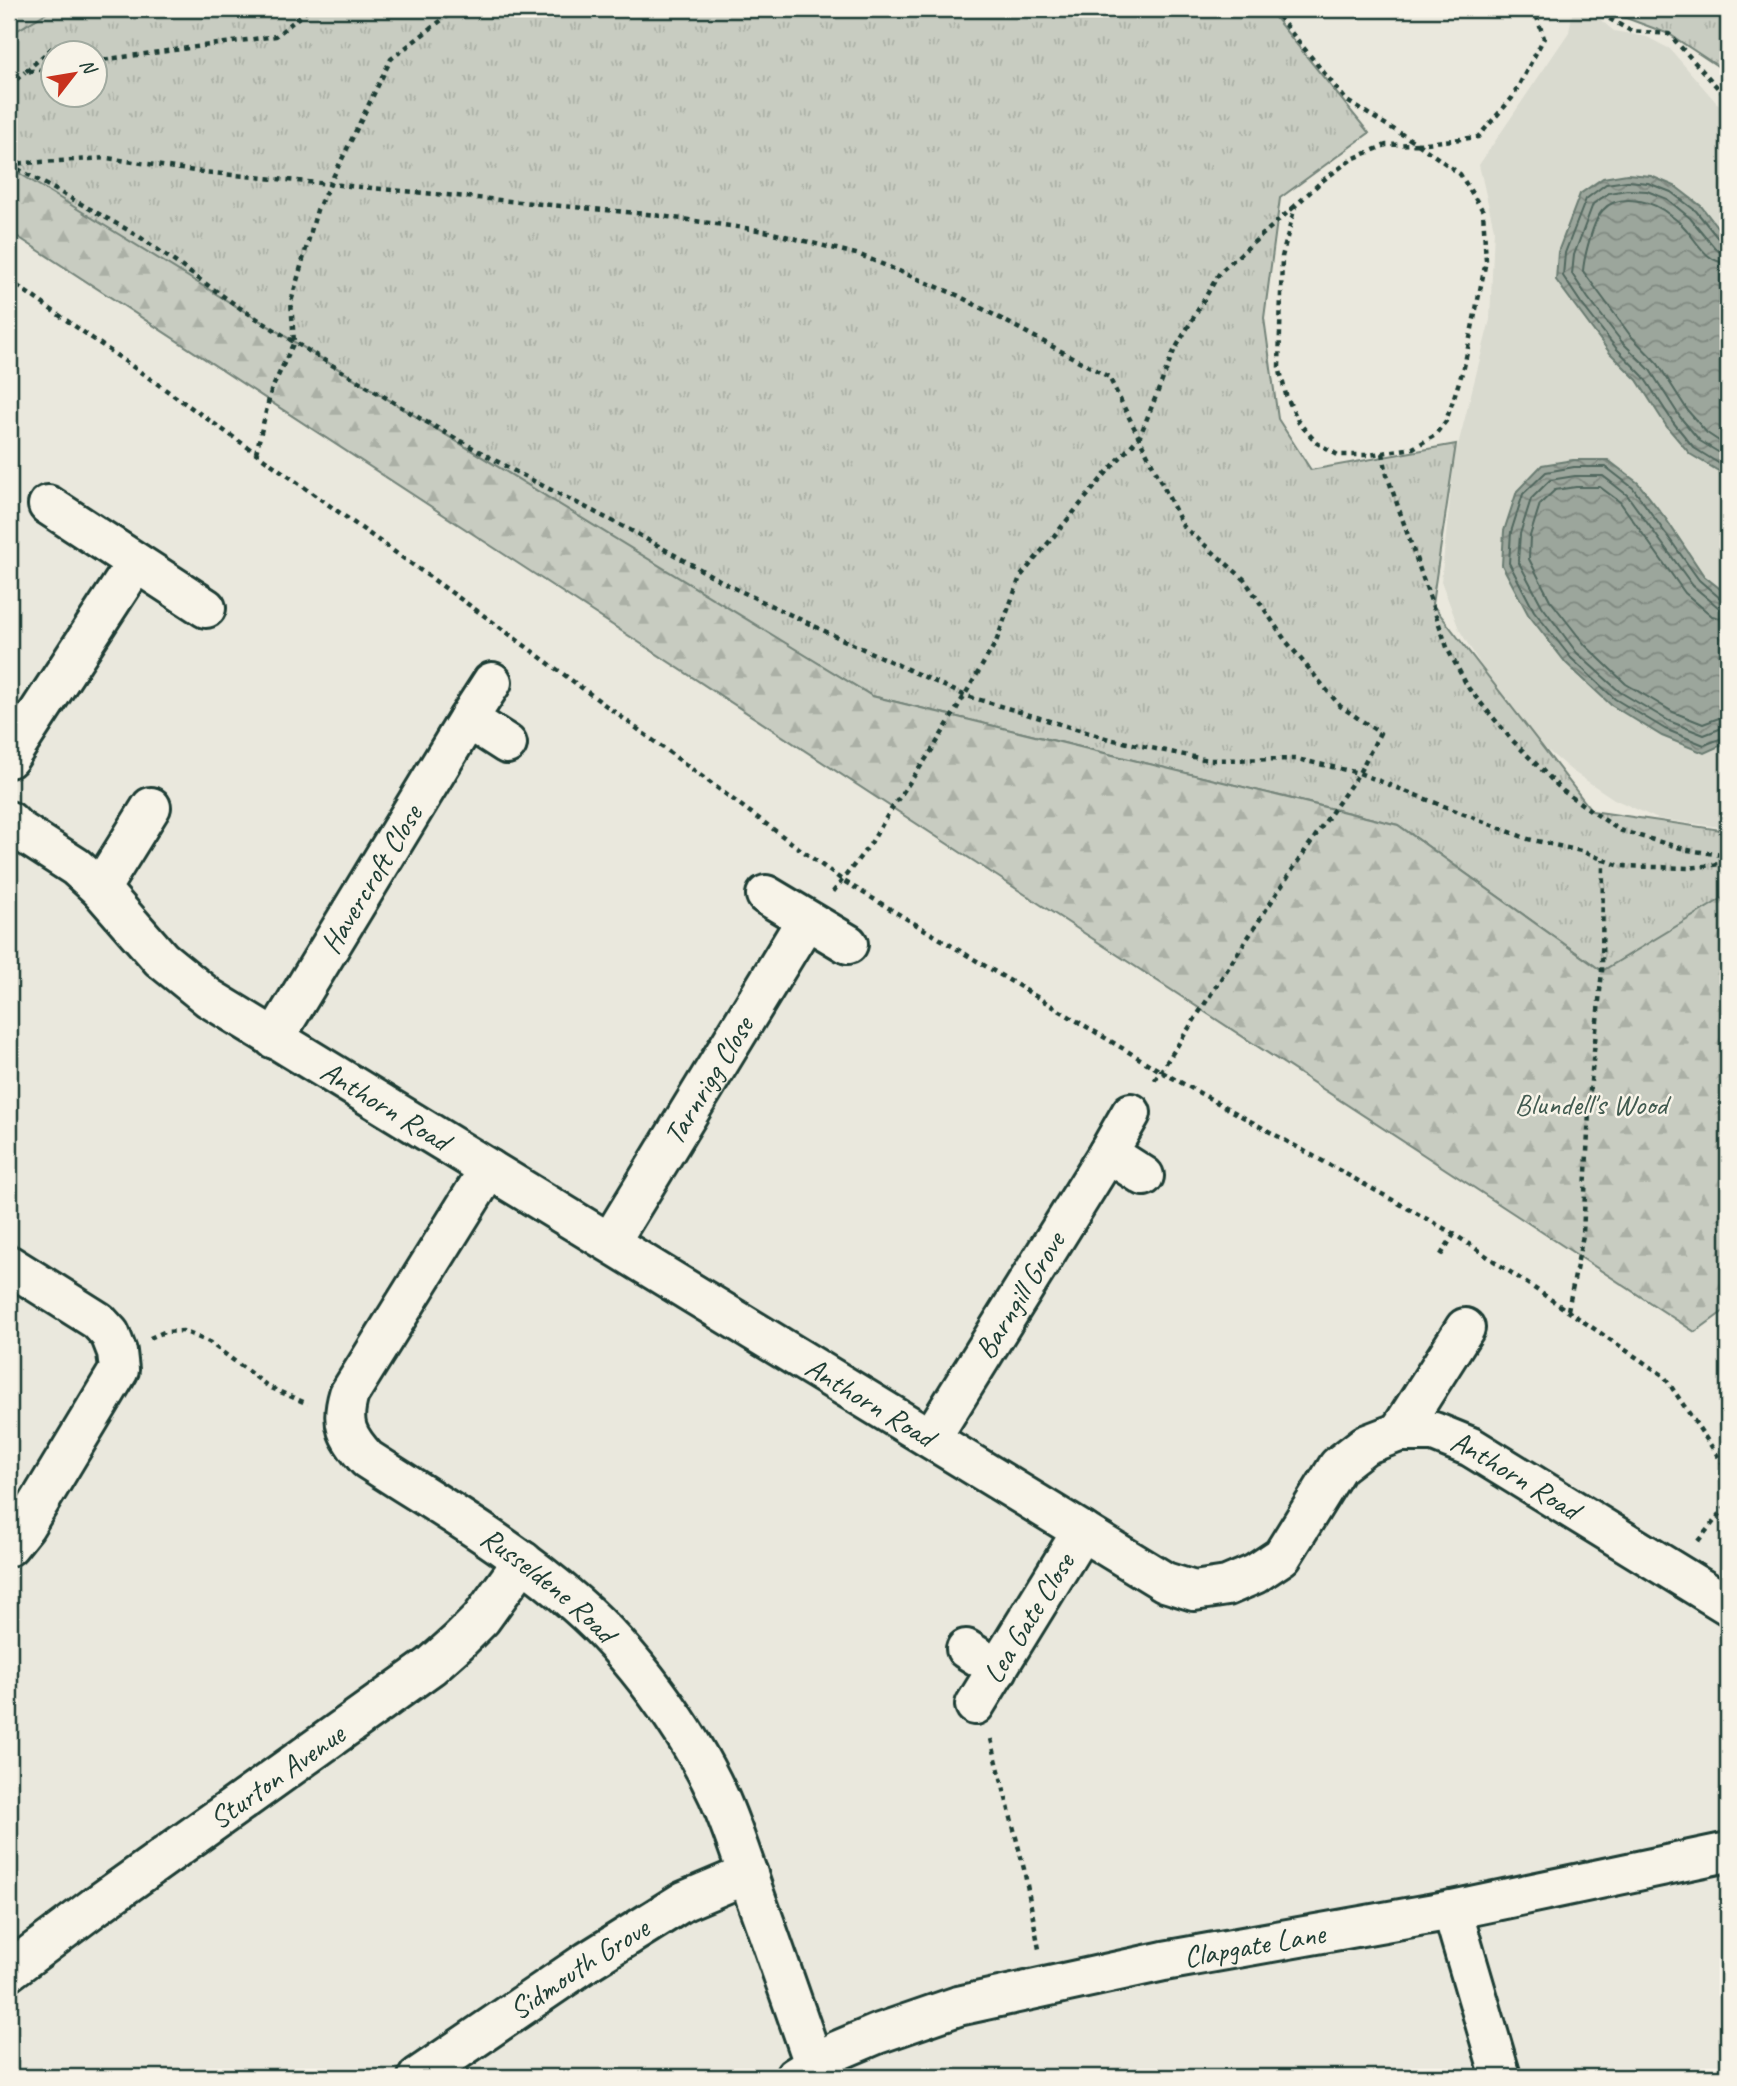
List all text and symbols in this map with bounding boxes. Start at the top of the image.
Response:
north arrow [38,38,108,108]
text: N [74,55,103,80]
street label: Havercroft Close [311,796,432,960]
street label: Tarnrigg Close [655,1008,763,1152]
street label: Anthorn Road [314,1052,461,1162]
park label: Blundell's Wood [1515,1085,1672,1123]
street label: Barngill Grove [966,1223,1075,1366]
street label: Anthorn Road [799,1348,945,1458]
street label: Anthorn Road [1445,1422,1591,1531]
street label: Russeldene Road [473,1518,627,1654]
street label: Lea Gate Close [974,1544,1084,1690]
street label: Sturton Avenue [202,1714,354,1838]
street label: Sidmouth Grove [502,1908,658,2028]
street label: Clapgate Lane [1181,1913,1330,1976]

